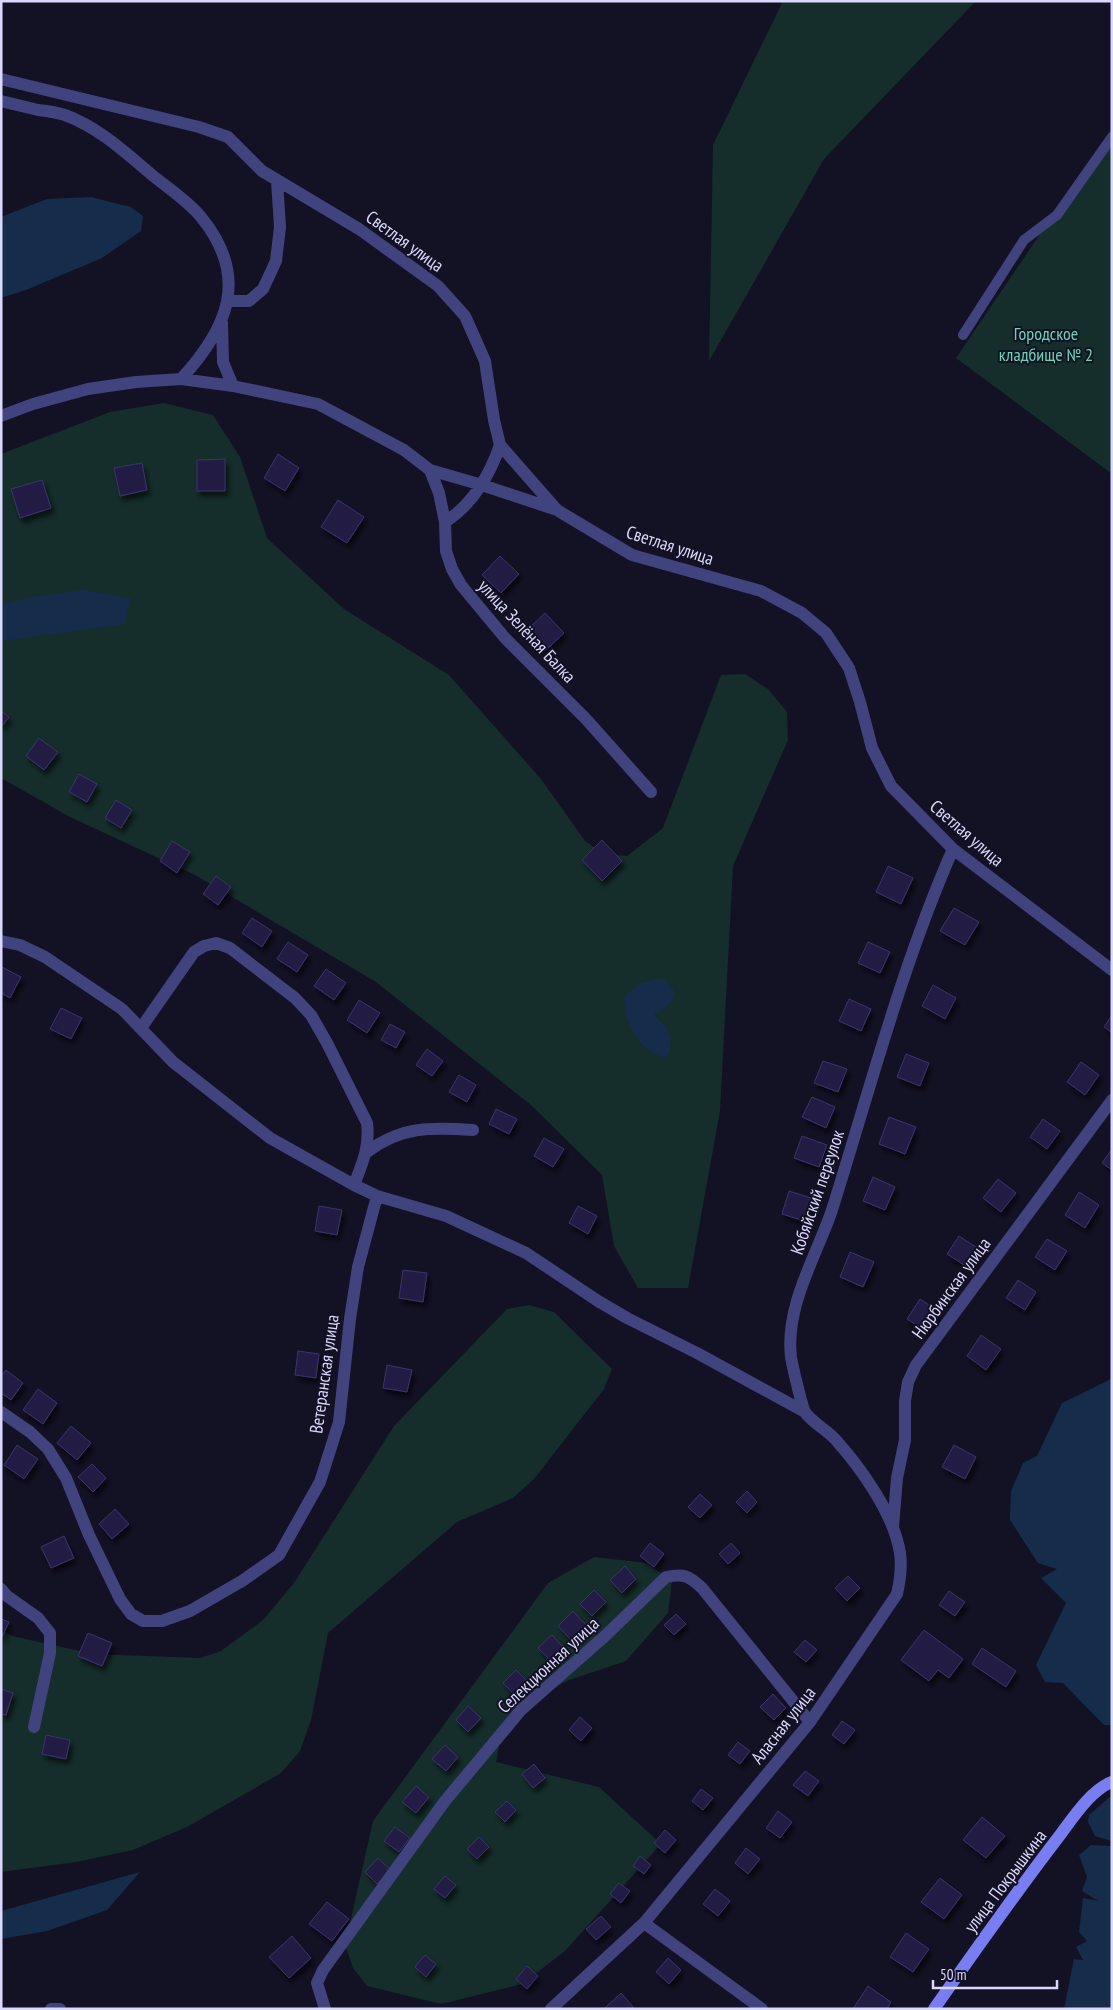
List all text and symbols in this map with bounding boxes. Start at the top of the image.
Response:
street label: Светлая улица [362,205,448,277]
park label: Городское кладбище № 2 [999,322,1093,366]
street label: Светлая улица [623,520,717,570]
street label: улица Зелёная Балка [473,575,581,687]
street label: Светлая улица [925,795,1009,871]
street label: Кобяйский переулок [785,1127,849,1257]
street label: Нюрбинская улица [907,1233,995,1343]
street label: Ветеранская улица [304,1313,344,1435]
street label: Селекционная улица [492,1612,604,1718]
street label: Аласная улица [746,1682,820,1768]
street label: улица Покрышкина [959,1825,1051,1937]
scale bar [933,1958,1057,1990]
text: 50 m [940,1965,966,1984]

